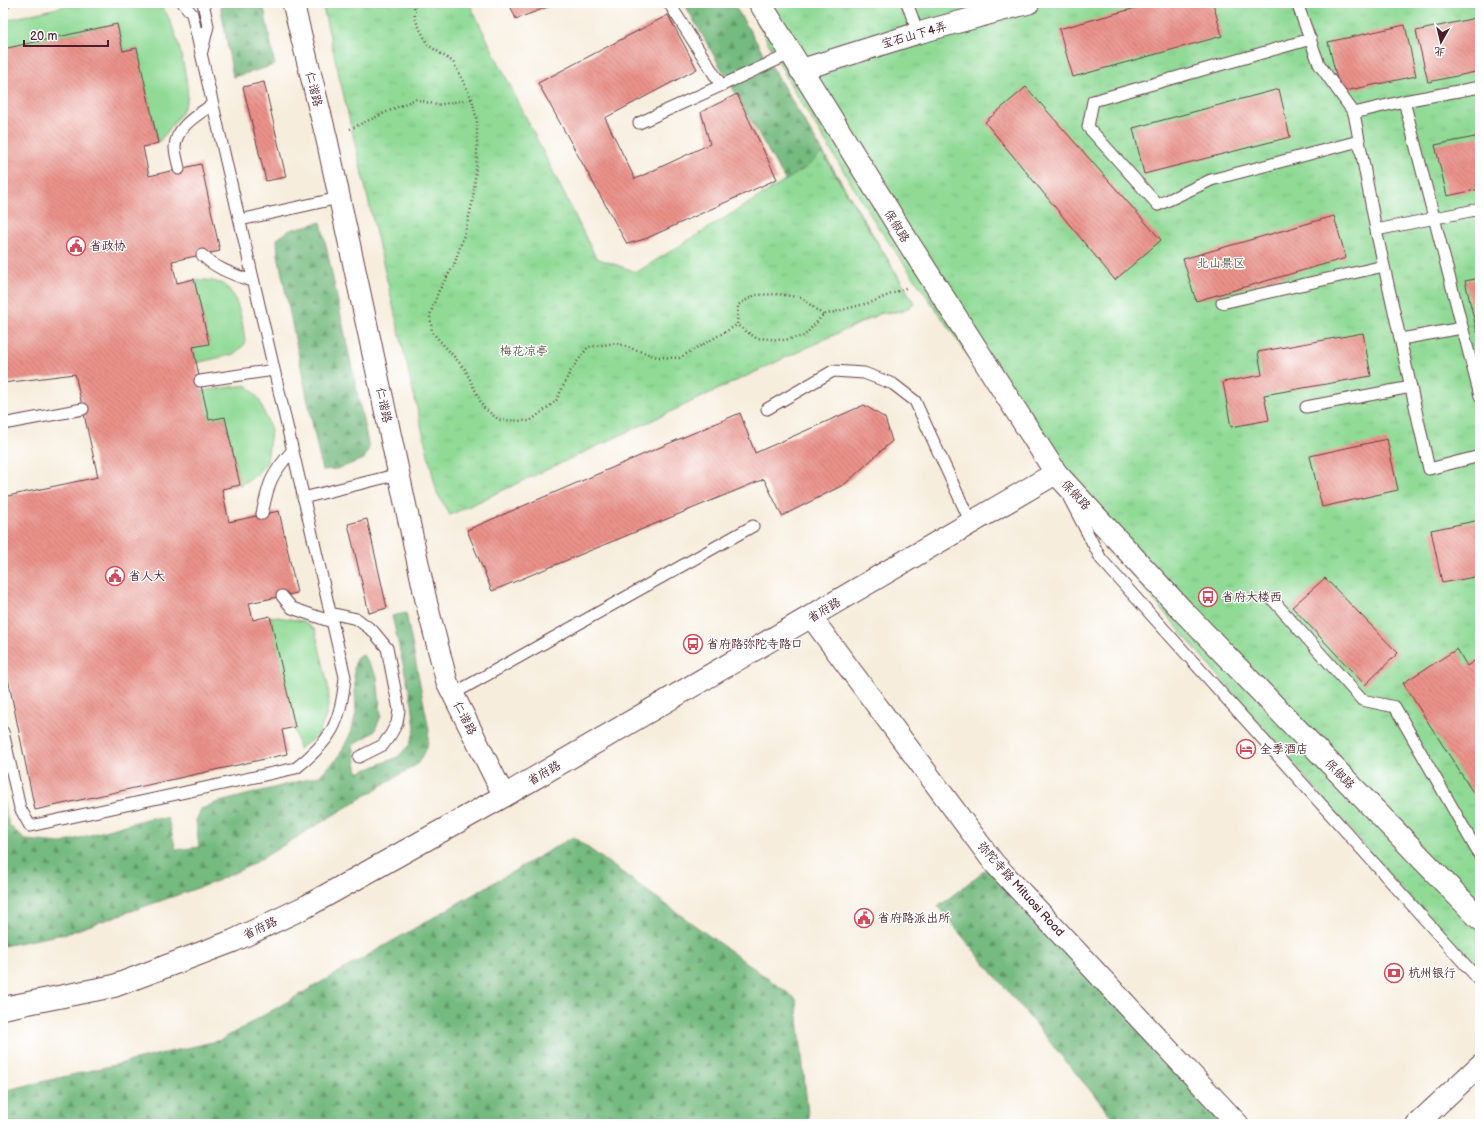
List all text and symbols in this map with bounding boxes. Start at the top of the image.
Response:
street label: 宝石山下4弄 [880,19,949,52]
scale bar [24,22,108,48]
north arrow [1421,22,1461,62]
text: 20 m [30,29,57,44]
text: 北 [1433,44,1446,59]
street label: 仁谐路 [302,70,325,108]
street label: 保俶路 [881,207,912,246]
public building icon: 省政协 [65,235,87,257]
place label: 省政协 [90,239,126,254]
park label: 北山景区 [1197,256,1245,271]
park label: 梅花凉亭 [500,344,548,359]
street label: 仁谐路 [372,386,395,424]
street label: 保俶路 [1058,477,1093,514]
public building icon: 省人大 [104,565,126,587]
place label: 省人大 [129,569,165,584]
bus stop icon: 省府大楼西 [1197,586,1219,608]
place label: 省府大楼西 [1222,590,1282,605]
street label: 省府路 [805,595,844,626]
bus stop icon: 省府路弥陀寺路口 [682,633,704,655]
place label: 省府路弥陀寺路口 [707,637,803,652]
street label: 仁谐路 [450,699,479,738]
hotel icon: 全季酒店 [1235,738,1257,760]
place label: 全季酒店 [1260,742,1308,757]
street label: 保俶路 [1322,756,1358,793]
street label: 省府路 [525,758,564,789]
street label: 弥陀寺路 Mituosi Road [974,839,1067,940]
public building icon: 省府路派出所 [853,907,875,929]
place label: 省府路派出所 [878,911,951,926]
street label: 省府路 [241,914,280,943]
bank icon: 杭州银行 [1383,962,1405,984]
place label: 杭州银行 [1408,966,1456,981]

